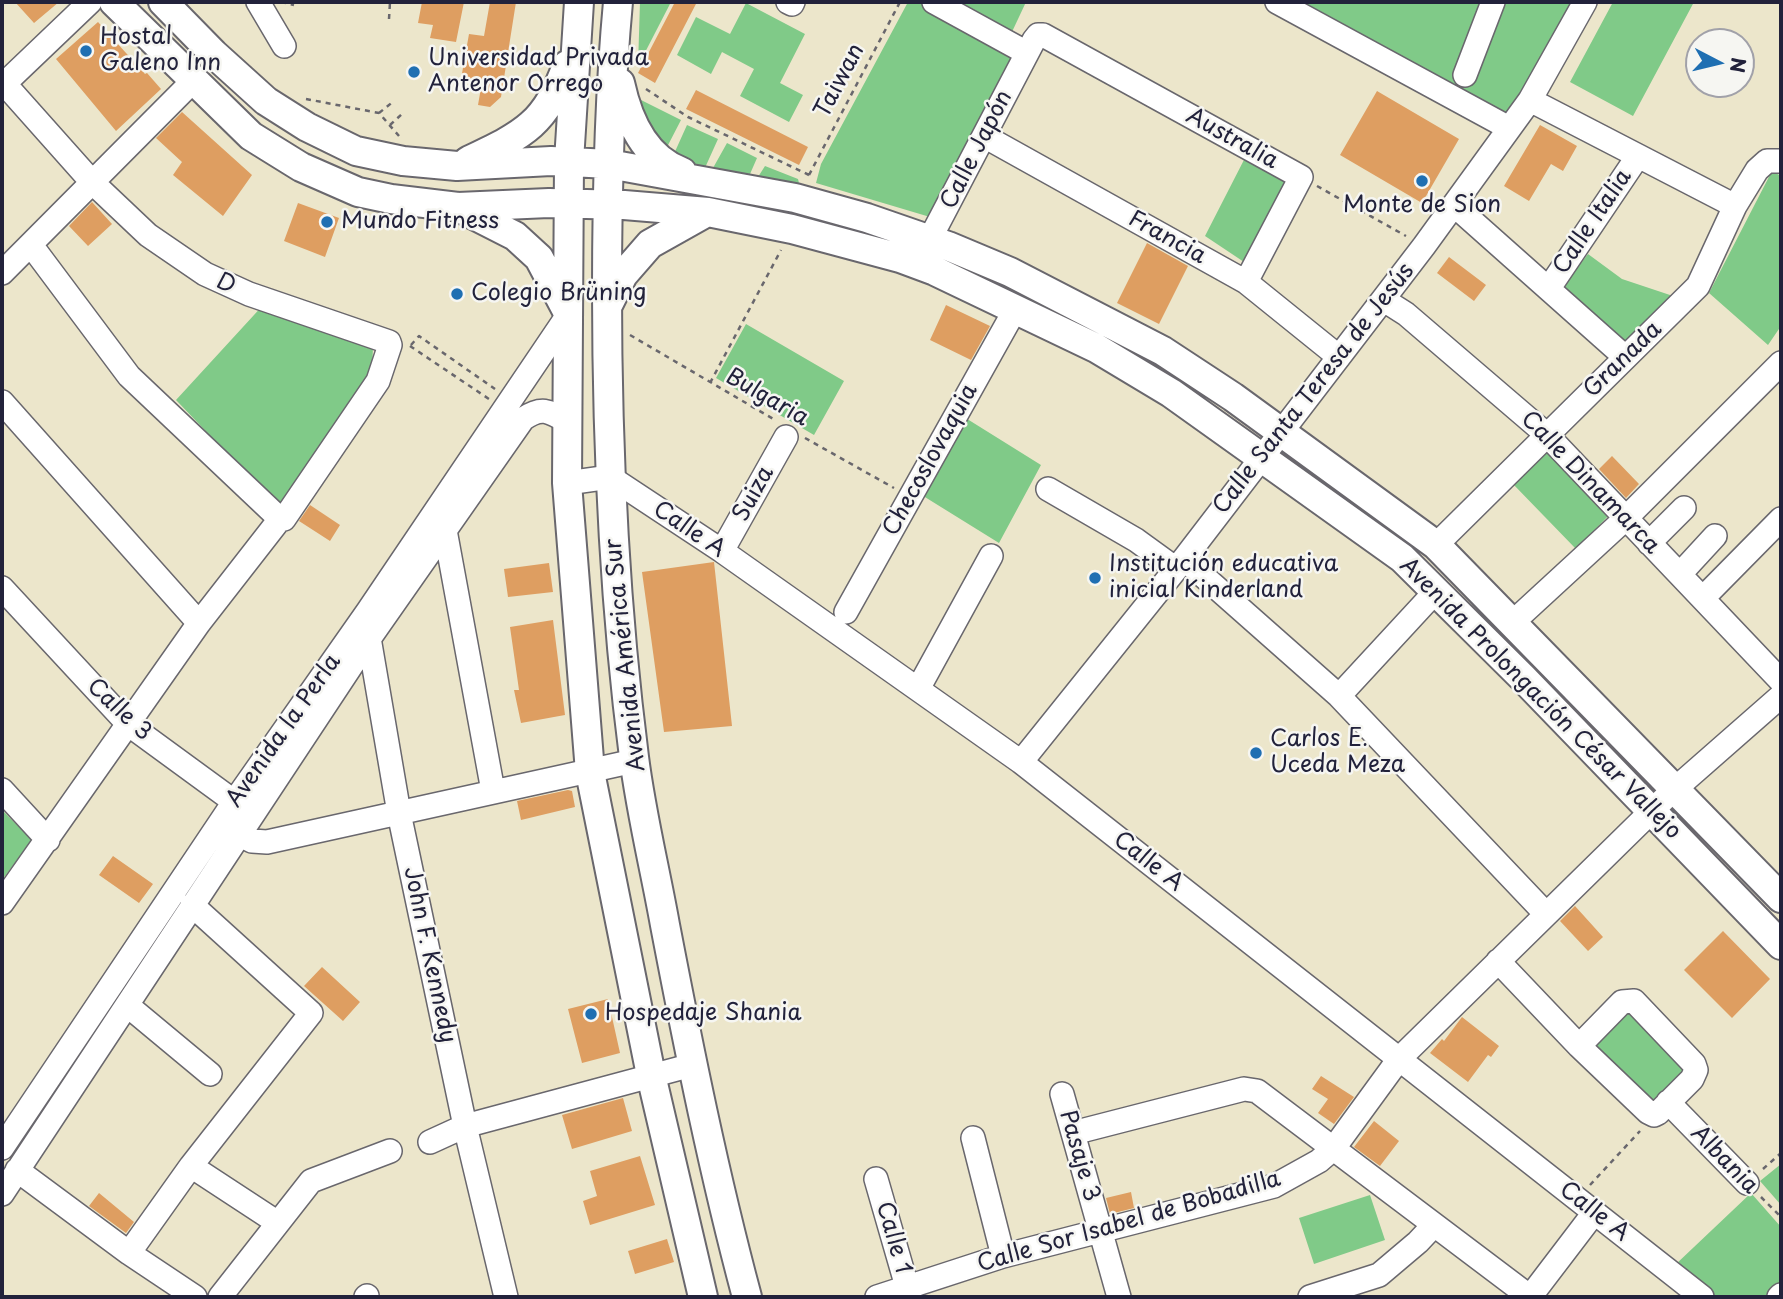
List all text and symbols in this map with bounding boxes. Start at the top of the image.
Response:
place label: Hostal Galeno Inn [100,24,221,78]
north arrow [1685,28,1755,98]
street label: Taiwan [809,39,871,123]
marker: Hostal Galeno Inn [78,43,94,59]
place label: Universidad Privada Antenor Orrego [428,45,649,99]
text: N [1724,56,1754,74]
marker: Universidad Privada Antenor Orrego [406,64,422,80]
street label: Calle Japón [935,86,1019,214]
street label: Australia [1181,102,1283,176]
street label: Calle Italia [1548,164,1638,280]
marker: Monte de Sion [1414,173,1430,189]
place label: Monte de Sion [1343,192,1501,220]
street label: Francia [1123,205,1211,271]
place label: Mundo Fitness [341,208,499,236]
marker: Mundo Fitness [319,214,335,230]
street label: Calle Santa Teresa de Jesús [1208,258,1420,520]
street label: D [212,268,240,300]
place label: Colegio Brüning [471,280,647,308]
marker: Colegio Brüning [449,286,465,302]
street label: Granada [1578,316,1668,404]
street label: Bulgaria [721,363,813,433]
street label: Checoslovaquia [878,379,984,541]
street label: Calle Dinamarca [1515,406,1665,560]
street label: Suiza [728,462,780,526]
street label: Calle A [648,496,730,564]
street label: Avenida América Sur [600,537,652,773]
place label: Institución educativa inicial Kinderland [1109,551,1338,605]
street label: Avenida Prolongación César Vallejo [1394,553,1686,845]
marker: Institución educativa inicial Kinderland [1087,570,1103,586]
street label: Avenida la Perla [221,649,347,813]
street label: Calle 3 [81,673,157,747]
place label: Carlos E. Uceda Meza [1270,726,1405,780]
marker: Carlos E. Uceda Meza [1248,745,1264,761]
street label: Calle A [1108,826,1188,898]
street label: John F. Kennedy [397,864,461,1046]
place label: Hospedaje Shania [605,1000,802,1028]
marker: Hospedaje Shania [583,1006,599,1022]
street label: Pasaje 3 [1053,1107,1105,1205]
street label: Albania [1685,1120,1763,1200]
street label: Calle Sor Isabel de Bobadilla [974,1165,1284,1279]
street label: Calle A [1554,1176,1634,1248]
street label: Calle 1 [870,1199,916,1277]

